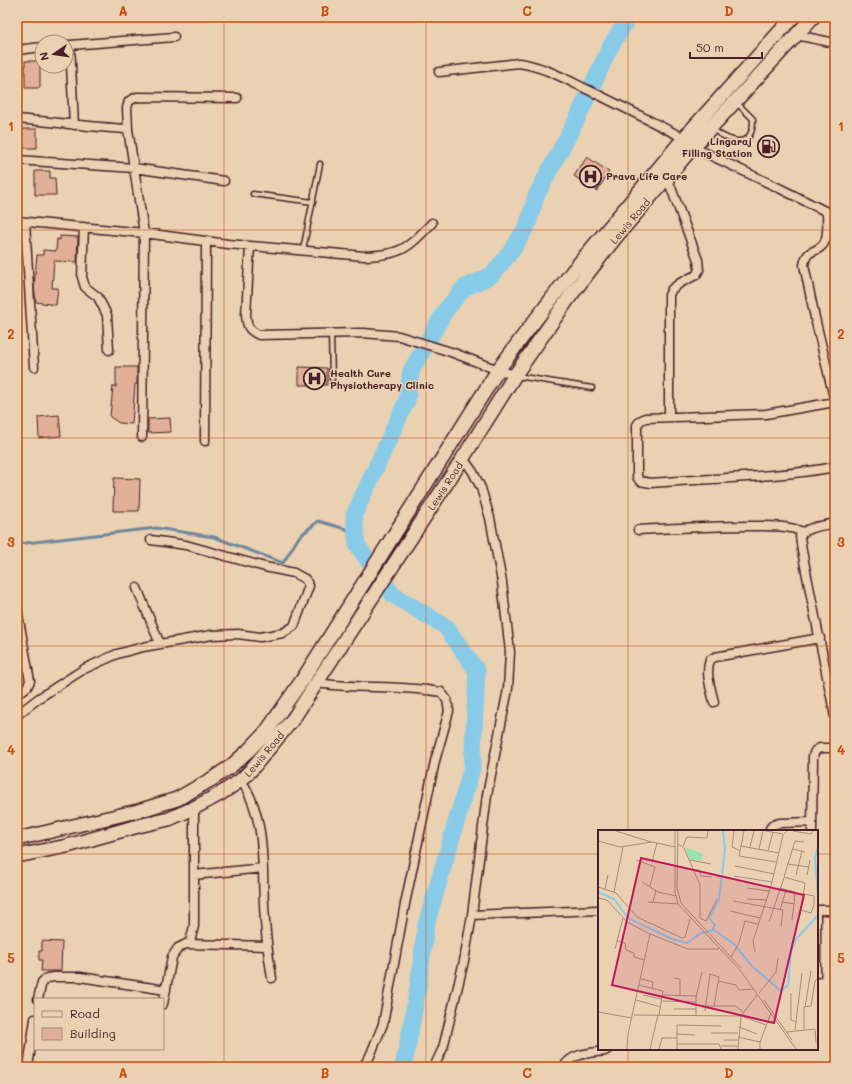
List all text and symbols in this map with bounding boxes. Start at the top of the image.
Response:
text: A [118,2,128,19]
text: B [321,2,330,19]
text: C [522,2,532,19]
text: D [724,2,734,19]
north arrow [34,34,74,74]
scale bar [690,34,762,60]
text: 50 m [696,39,724,55]
text: N [36,51,52,62]
text: 1 [8,117,14,134]
text: 1 [838,117,844,134]
place label: Lingaraj Filling Station [682,134,752,160]
fuel station icon: Lingaraj Filling Station [755,134,781,160]
hospital icon: Prava Life Care [577,163,603,189]
place label: Prava Life Care [606,169,687,183]
street label: Lewis Road [607,195,653,247]
text: 2 [7,325,15,342]
text: 2 [837,325,845,342]
hospital icon: Health Cure Physiotherapy Clinic [301,366,327,392]
place label: Health Cure Physiotherapy Clinic [330,366,434,392]
street label: Lewis Road [424,459,466,513]
text: 3 [7,533,15,550]
text: 3 [837,533,845,550]
street label: Lewis Road [241,728,287,780]
text: 4 [7,741,15,758]
text: 4 [837,741,845,758]
inset map [598,830,818,1050]
text: 5 [7,949,15,966]
text: 5 [837,949,845,966]
legend [34,998,164,1050]
text: Road [70,1005,100,1021]
text: Building [70,1025,116,1041]
text: A [118,1064,128,1081]
text: B [321,1064,330,1081]
text: C [522,1064,532,1081]
text: D [724,1064,734,1081]

